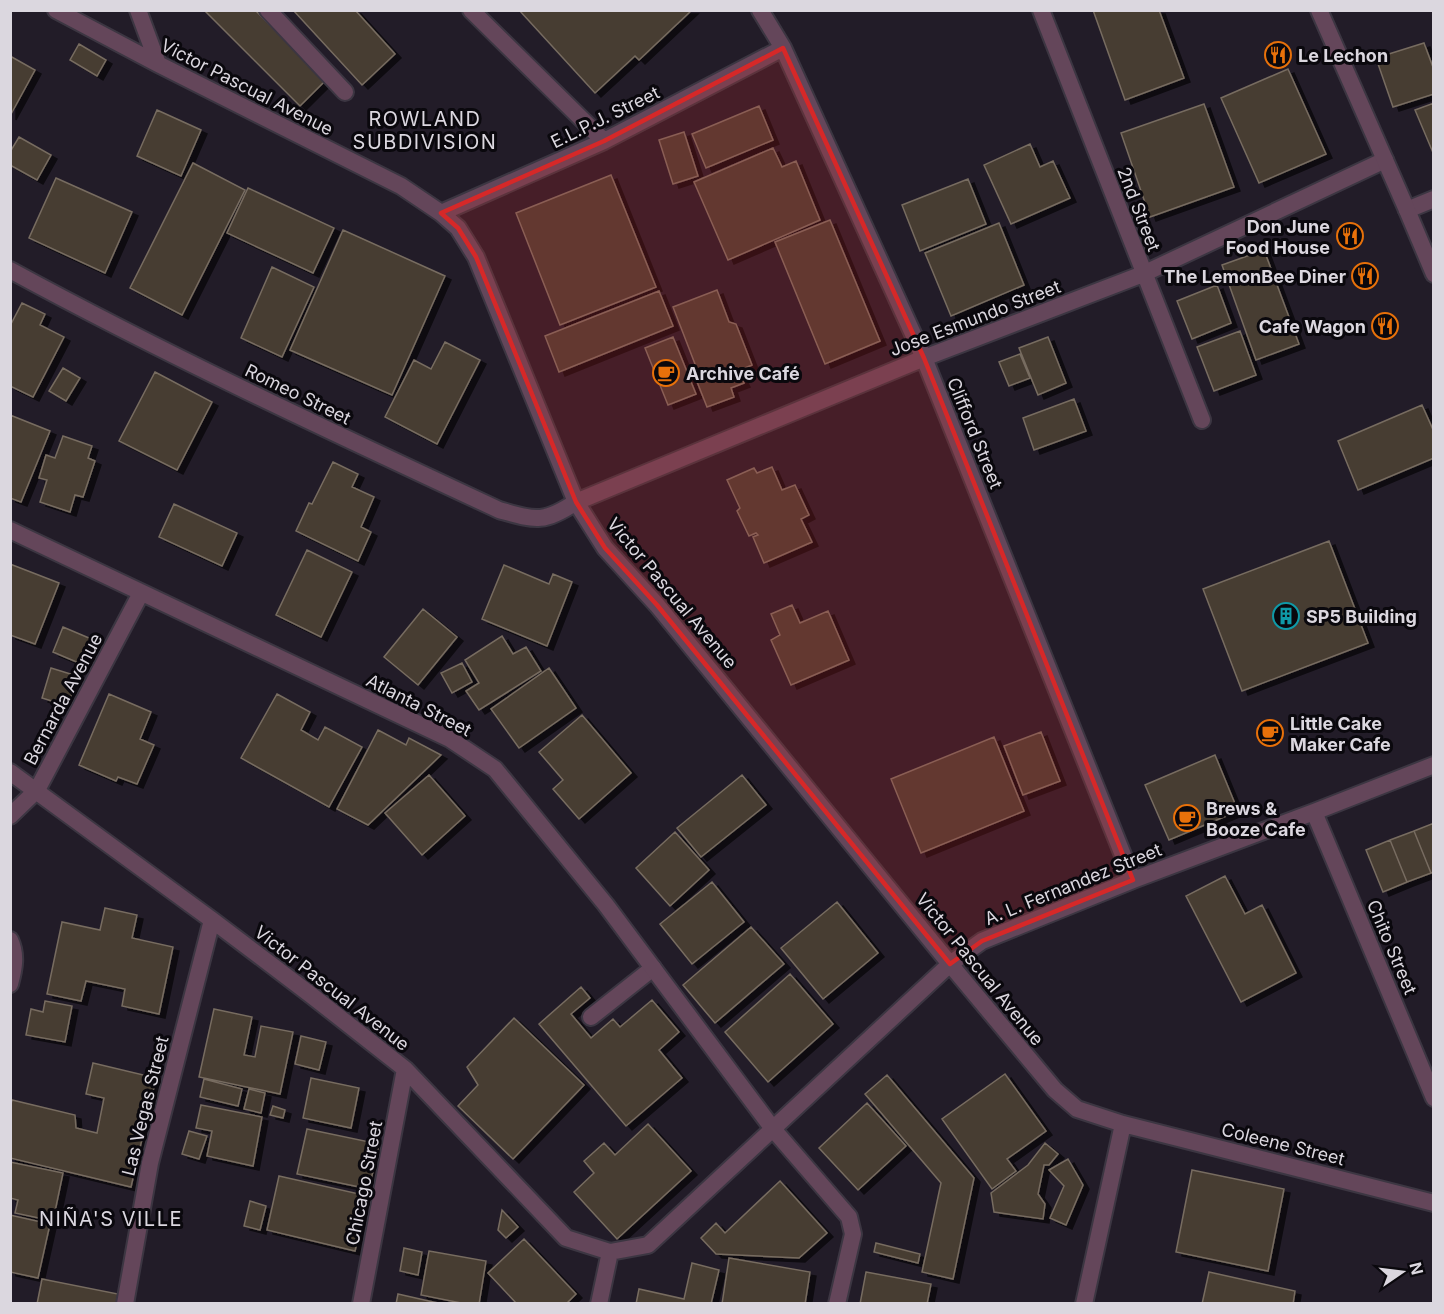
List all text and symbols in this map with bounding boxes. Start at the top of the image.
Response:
street label: Victor Pascual Avenue [157,34,337,140]
restaurant icon: Le Lechon [1263,40,1293,70]
place label: Le Lechon [1298,45,1388,66]
street label: E.L.P.J. Street [547,82,663,152]
district label: ROWLAND SUBDIVISION [353,107,497,154]
street label: 2nd Street [1113,164,1165,254]
place label: Don June Food House [1226,216,1330,258]
restaurant icon: Don June Food House [1335,221,1365,251]
restaurant icon: The LemonBee Diner [1350,261,1380,291]
place label: The LemonBee Diner [1163,266,1346,287]
street label: Jose Esmundo Street [887,276,1063,360]
restaurant icon: Cafe Wagon [1370,311,1400,341]
place label: Cafe Wagon [1259,316,1366,337]
cafe icon: Archive Café [651,358,681,388]
street label: Romeo Street [242,359,354,429]
place label: Archive Café [686,363,800,384]
street label: Clifford Street [943,374,1007,492]
street label: Victor Pascual Avenue [603,513,741,673]
building icon: SP5 Building [1271,601,1301,631]
place label: SP5 Building [1306,606,1417,627]
street label: Bernarda Avenue [19,630,107,768]
street label: Atlanta Street [363,670,475,741]
place label: Little Cake Maker Cafe [1290,713,1391,755]
cafe icon: Little Cake Maker Cafe [1255,718,1285,748]
place label: Brews & Booze Cafe [1206,798,1306,840]
cafe icon: Brews & Booze Cafe [1172,803,1202,833]
street label: A. L. Fernandez Street [981,839,1165,929]
street label: Victor Pascual Avenue [912,888,1048,1050]
street label: Chito Street [1363,897,1421,997]
street label: Victor Pascual Avenue [251,921,413,1055]
street label: Las Vegas Street [117,1034,173,1178]
street label: Chicago Street [342,1119,386,1247]
street label: Coleene Street [1219,1119,1347,1169]
district label: NIÑA'S VILLE [39,1206,183,1231]
north arrow [1372,1242,1432,1302]
text: N [1405,1260,1428,1277]

